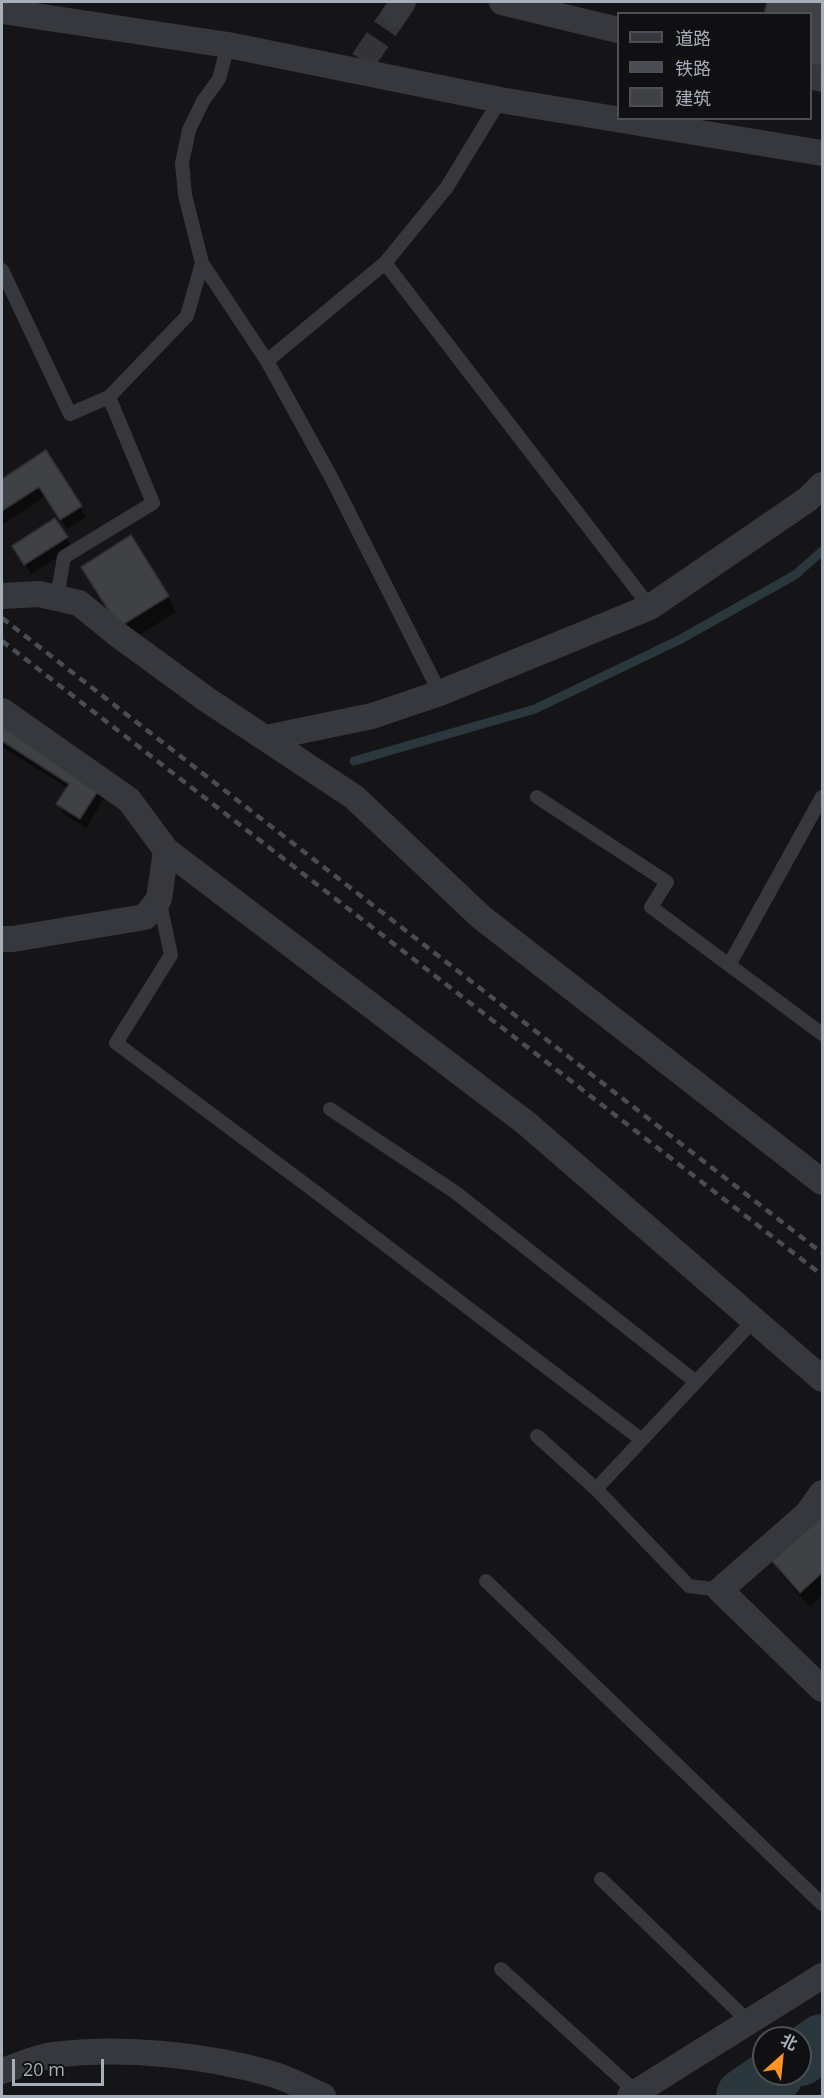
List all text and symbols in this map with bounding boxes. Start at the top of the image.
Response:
legend [617,12,812,120]
text: 道路 [675,26,711,50]
text: 铁路 [675,56,711,80]
text: 建筑 [675,86,711,110]
north arrow [752,2026,812,2086]
text: 北 [777,2028,801,2055]
scale bar [15,2047,106,2085]
text: 20 m [23,2057,65,2081]

